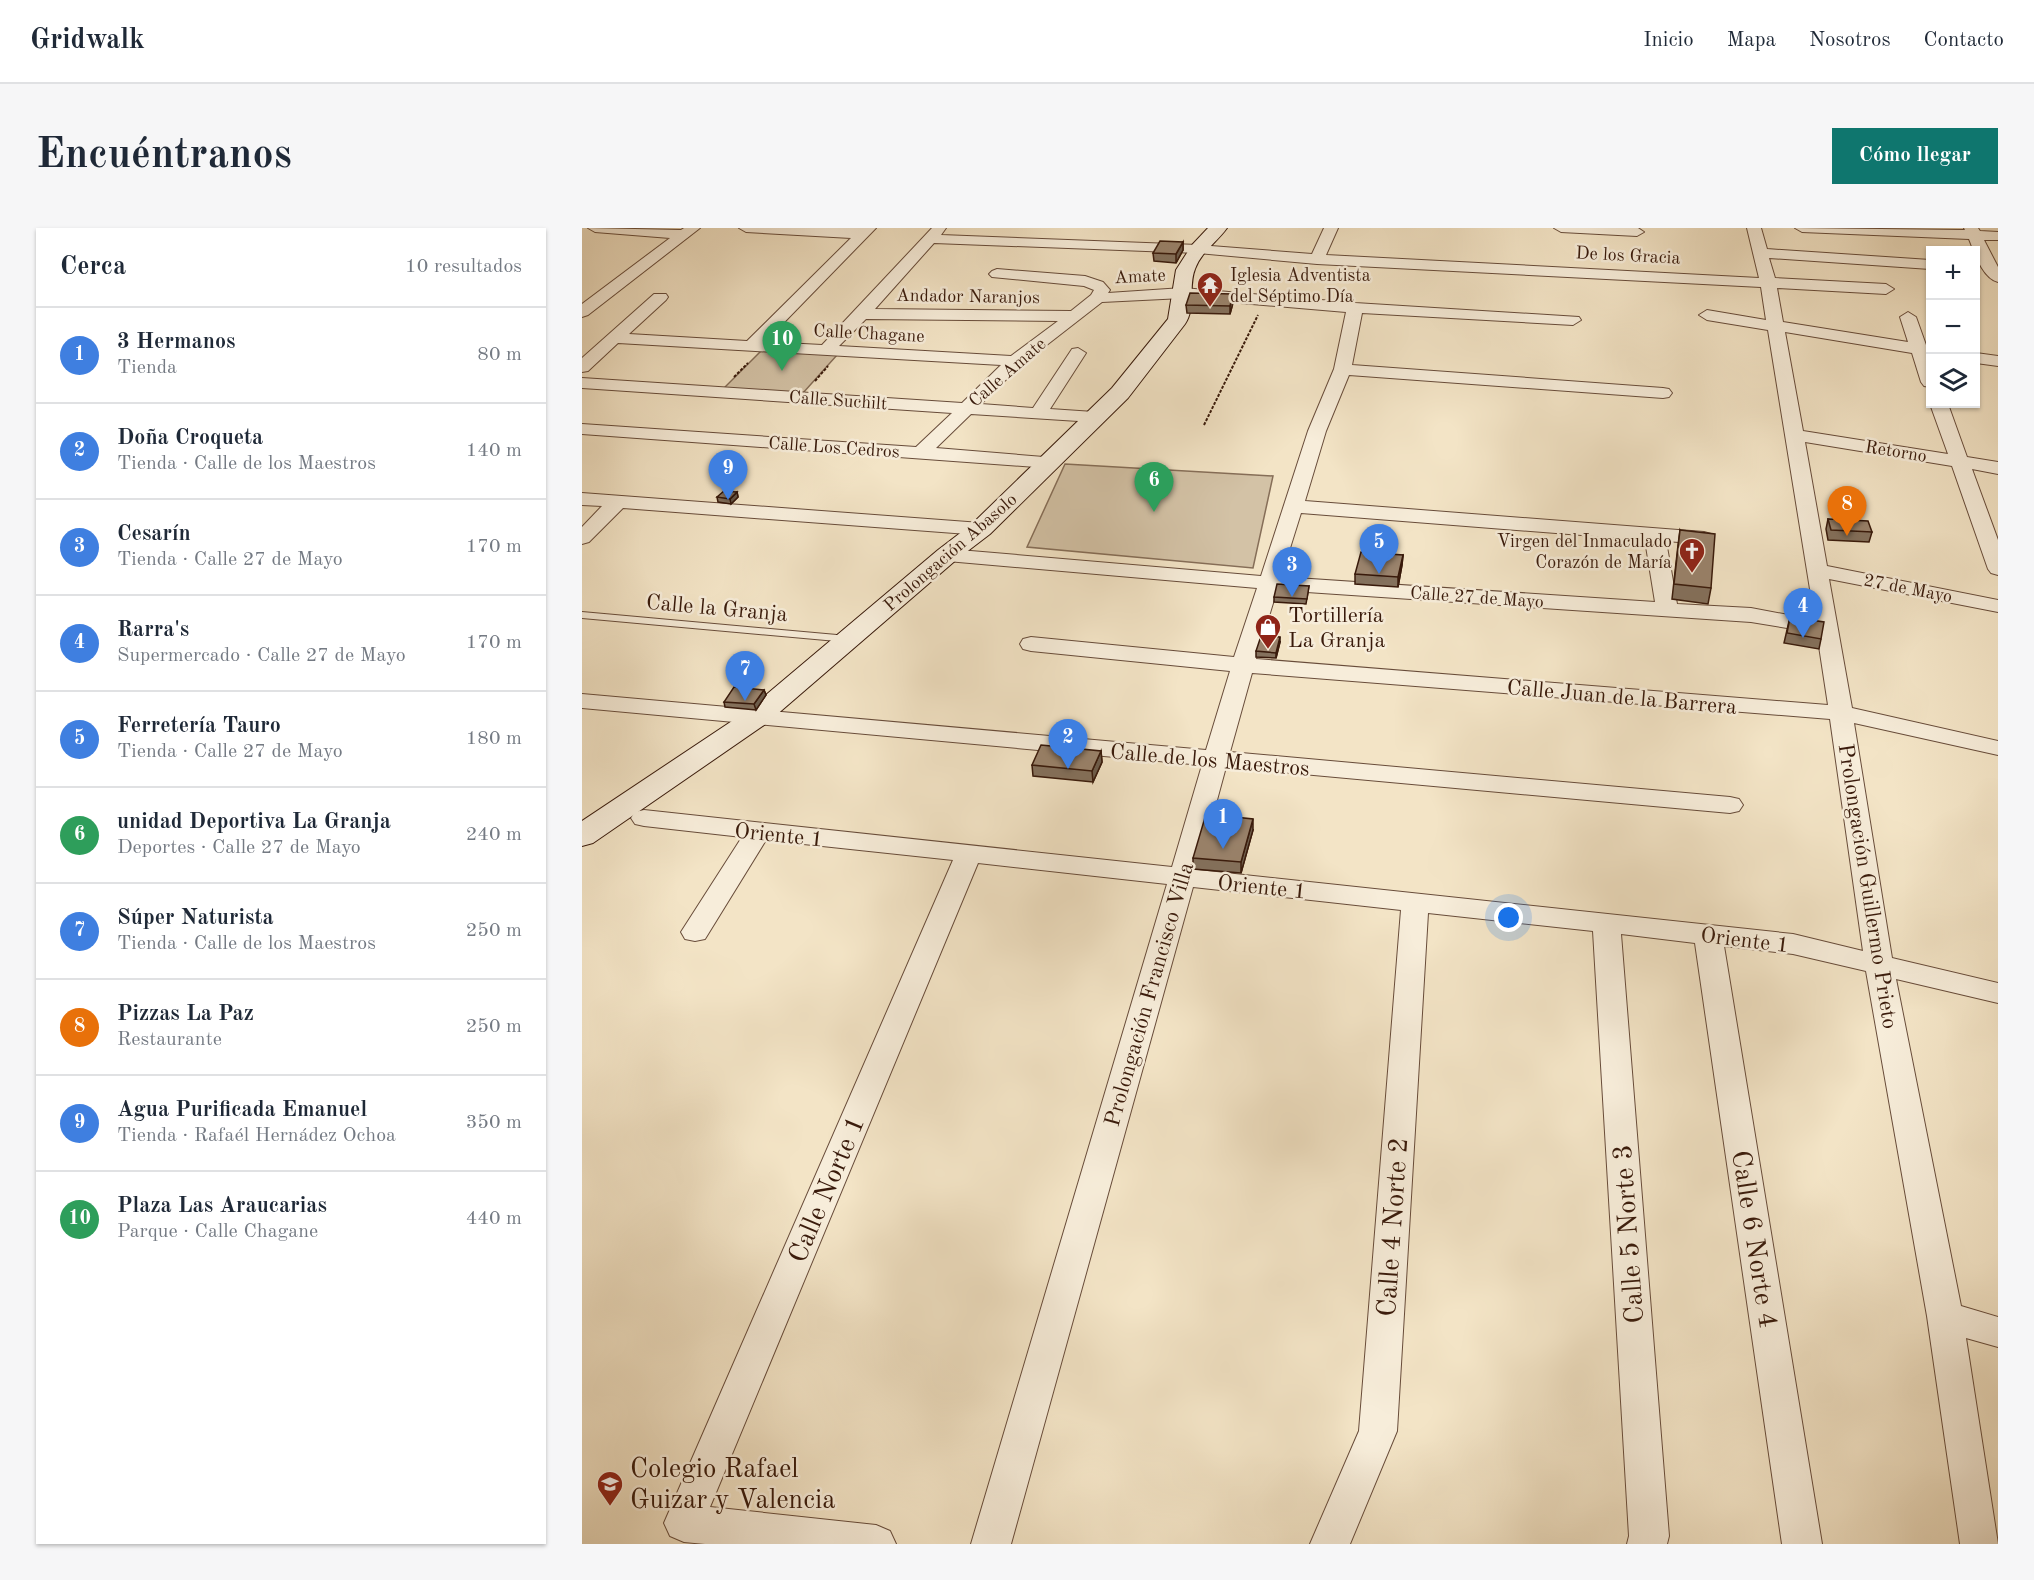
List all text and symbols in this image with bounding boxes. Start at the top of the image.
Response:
text: Gridwalk [30,27,145,55]
text: Inicio [1643,30,1694,51]
text: Mapa [1727,30,1776,51]
text: Nosotros [1809,30,1891,51]
text: Contacto [1924,30,2004,51]
button: Cómo llegar [1832,128,1998,184]
text: Encuéntranos [36,135,292,177]
street label: De los Gracia [1575,244,1681,268]
map controls [1926,246,1980,408]
button: + [1926,246,1980,300]
text: Cerca [60,254,126,280]
text: 10 resultados [405,257,522,277]
street label: Amate [1114,267,1166,287]
place label: Iglesia Adventista del Séptimo Día [1230,267,1371,306]
temple icon: Iglesia Adventista del Séptimo Día [1195,270,1225,308]
street label: Andador Naranjos [896,287,1040,307]
button: − [1926,300,1980,354]
pin: 10 [762,322,802,371]
street label: Calle Chagane [813,322,925,346]
text: 3 Hermanos [117,331,236,353]
street label: Calle Amate [966,335,1050,411]
text: 1 [74,345,85,365]
text: 80 m [477,345,522,365]
button: layers [1926,354,1980,408]
text: Tienda [117,358,177,378]
street label: Calle Suchilt [788,389,888,413]
text: Doña Croqueta [117,427,263,449]
street label: Calle Los Cedros [768,434,900,462]
street label: Retorno [1864,438,1928,466]
text: 2 [74,441,85,461]
text: 140 m [466,441,522,461]
pin: 9 [708,450,748,500]
text: Tienda · Calle de los Maestros [117,454,376,474]
pin: 6 [1134,462,1174,512]
pin: 8 [1828,486,1866,536]
street label: Prolongación Abasolo [881,490,1021,615]
text: Cesarín [117,523,191,545]
pin: 5 [1360,524,1398,574]
place label: Virgen del Inmaculado Corazón de María [1497,533,1672,572]
church icon: Virgen del Inmaculado Corazón de María [1677,536,1707,574]
text: 3 [74,537,85,557]
text: 170 m [466,537,522,557]
pin: 3 [1272,548,1312,597]
text: Tienda · Calle 27 de Mayo [117,550,343,570]
street label: 27 de Mayo [1862,572,1954,606]
street label: Calle 27 de Mayo [1410,584,1544,612]
pin: 4 [1784,588,1822,638]
street label: Calle la Granja [645,592,789,626]
place label: Tortillería La Granja [1288,605,1385,652]
shop icon: Tortillería La Granja [1253,612,1283,650]
text: Rarra's [117,619,189,641]
text: 4 [74,633,85,653]
text: 170 m [466,633,522,653]
text: Supermercado · Calle 27 de Mayo [117,646,406,666]
pin: 7 [726,652,764,701]
street label: Calle Juan de la Barrera [1506,677,1738,719]
text: Ferretería Tauro [117,715,281,737]
pin: 2 [1048,720,1088,769]
text: 5 [74,729,85,749]
text: 180 m [466,729,522,749]
street label: Calle de los Maestros [1109,741,1311,781]
text: Tienda · Calle 27 de Mayo [117,742,343,762]
street label: Prolongación Guillermo Prieto [1834,742,1900,1031]
pin: 1 [1204,800,1242,849]
text: unidad Deportiva La Granja [117,811,391,833]
street label: Oriente 1 [733,820,824,852]
text: 6 [74,825,85,845]
text: 240 m [466,825,522,845]
text: Deportes · Calle 27 de Mayo [117,838,361,858]
street label: Prolongación Francisco Villa [1102,860,1198,1129]
street label: Oriente 1 [1216,872,1307,904]
your location [1494,903,1523,932]
text: Súper Naturista [117,907,274,929]
text: 7 [74,921,85,941]
text: 250 m [466,921,522,941]
street label: Oriente 1 [1699,925,1790,957]
text: Tienda · Calle de los Maestros [117,934,376,954]
text: Pizzas La Paz [117,1003,254,1025]
text: 8 [74,1017,85,1037]
text: 250 m [466,1017,522,1037]
text: Restaurante [117,1030,222,1050]
text: Agua Purificada Emanuel [117,1099,367,1121]
street label: Calle Norte 1 [784,1112,870,1267]
text: 9 [74,1113,85,1133]
text: 350 m [466,1113,522,1133]
text: Tienda · Rafaél Hernádez Ochoa [117,1126,396,1146]
street label: Calle 4 Norte 2 [1374,1137,1413,1318]
street label: Calle 5 Norte 3 [1610,1143,1649,1324]
street label: Calle 6 Norte 4 [1726,1148,1781,1330]
text: Plaza Las Araucarias [117,1195,327,1217]
text: 10 [68,1209,91,1229]
text: 440 m [466,1209,522,1229]
text: Parque · Calle Chagane [117,1222,318,1242]
place label: Colegio Rafael Guizar y Valencia [630,1456,836,1514]
school or university icon: Colegio Rafael Guizar y Valencia [595,1469,625,1507]

